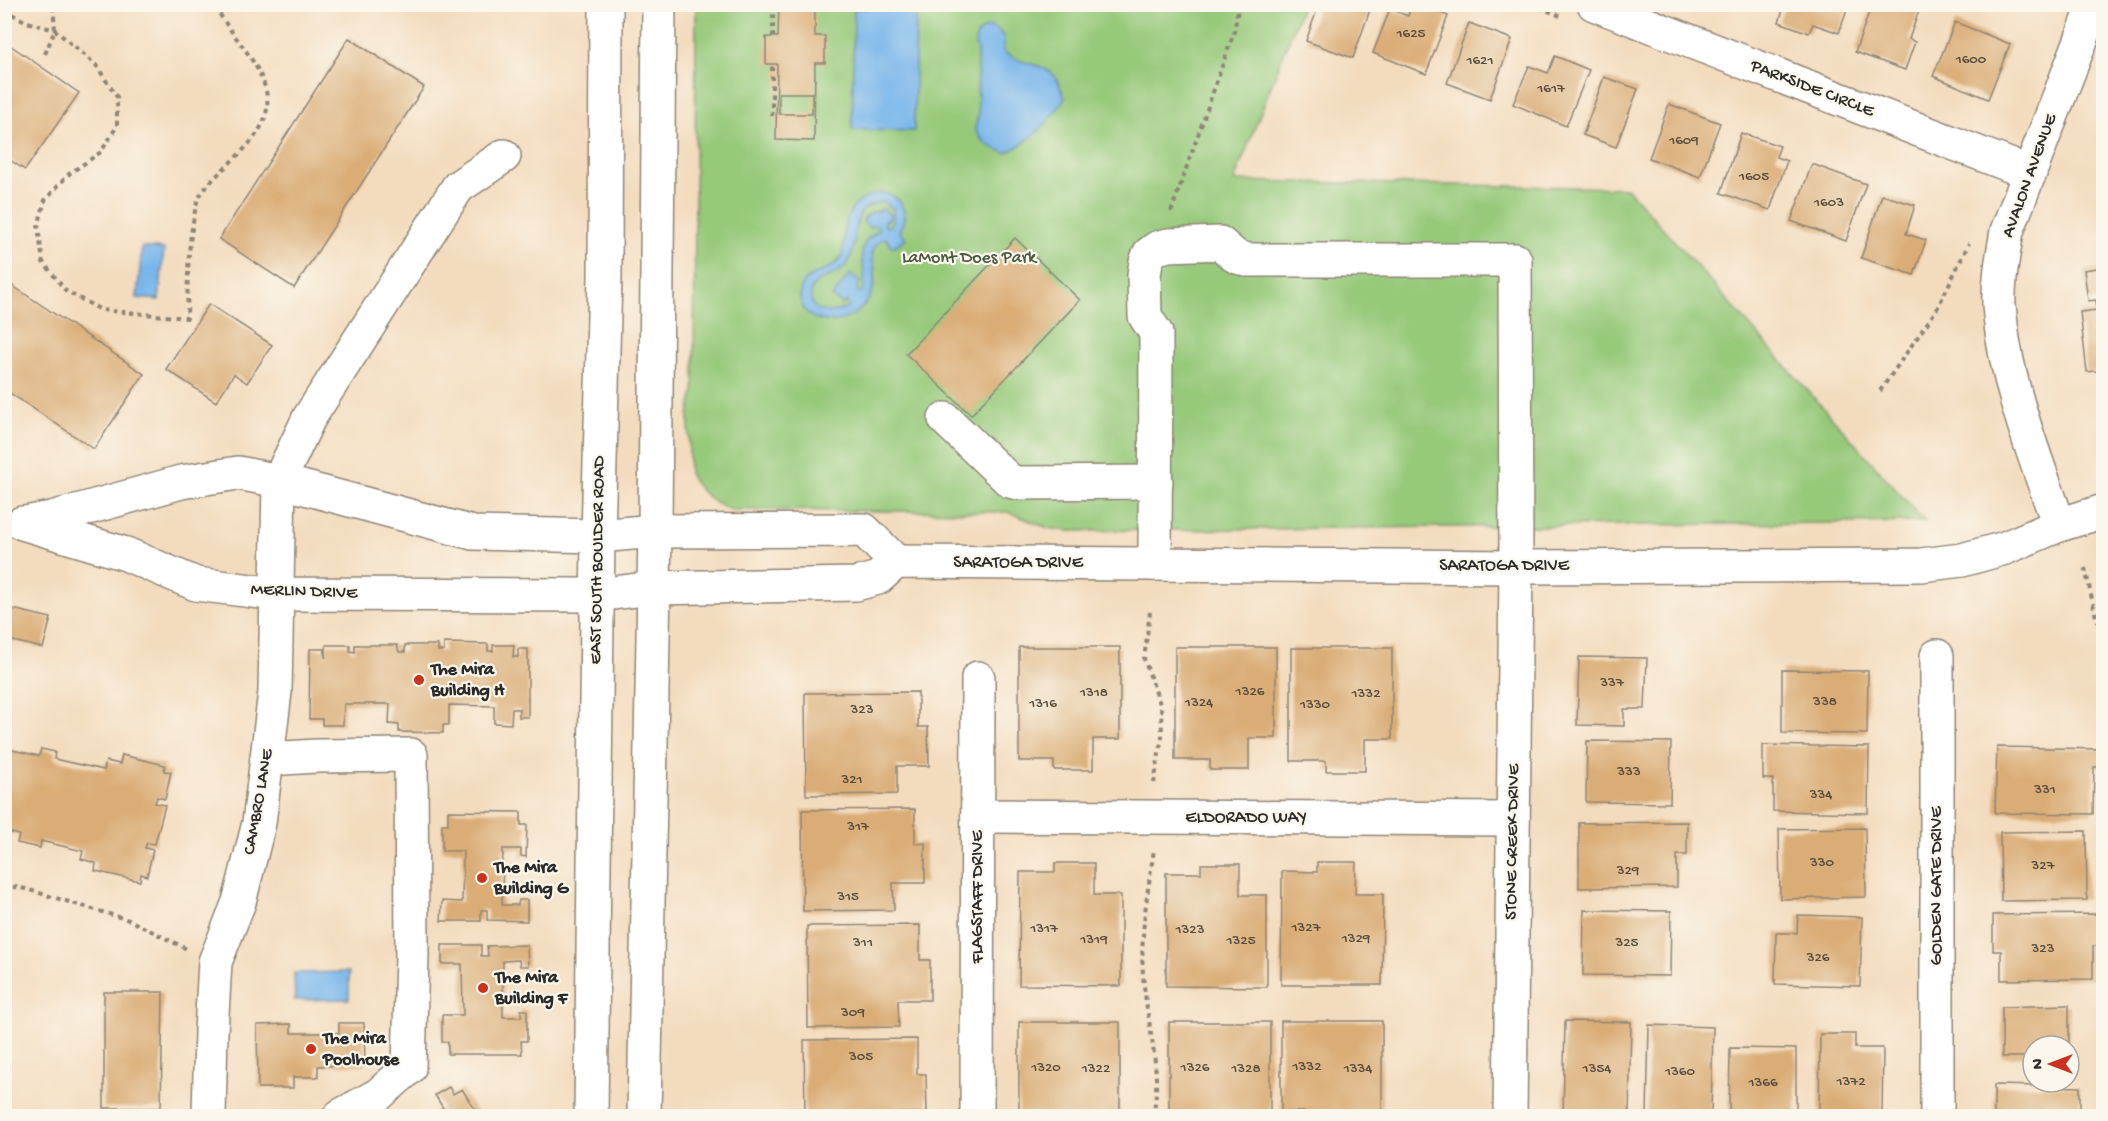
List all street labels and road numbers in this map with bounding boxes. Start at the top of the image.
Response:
street label: PARKSIDE CIRCLE [1746,55,1878,123]
street label: AVALON AVENUE [1998,111,2062,241]
street label: EAST SOUTH BOULDER ROAD [586,455,610,665]
street label: SARATOGA DRIVE [953,553,1084,574]
street label: SARATOGA DRIVE [1439,556,1570,577]
street label: MERLIN DRIVE [250,580,359,604]
street label: CAMBRO LANE [239,747,279,856]
street label: STONE CREEK DRIVE [1501,763,1525,920]
street label: GOLDEN GATE DRIVE [1927,806,1948,965]
street label: ELDORADO WAY [1185,808,1307,829]
street label: FLAGSTAFF DRIVE [968,830,989,965]

